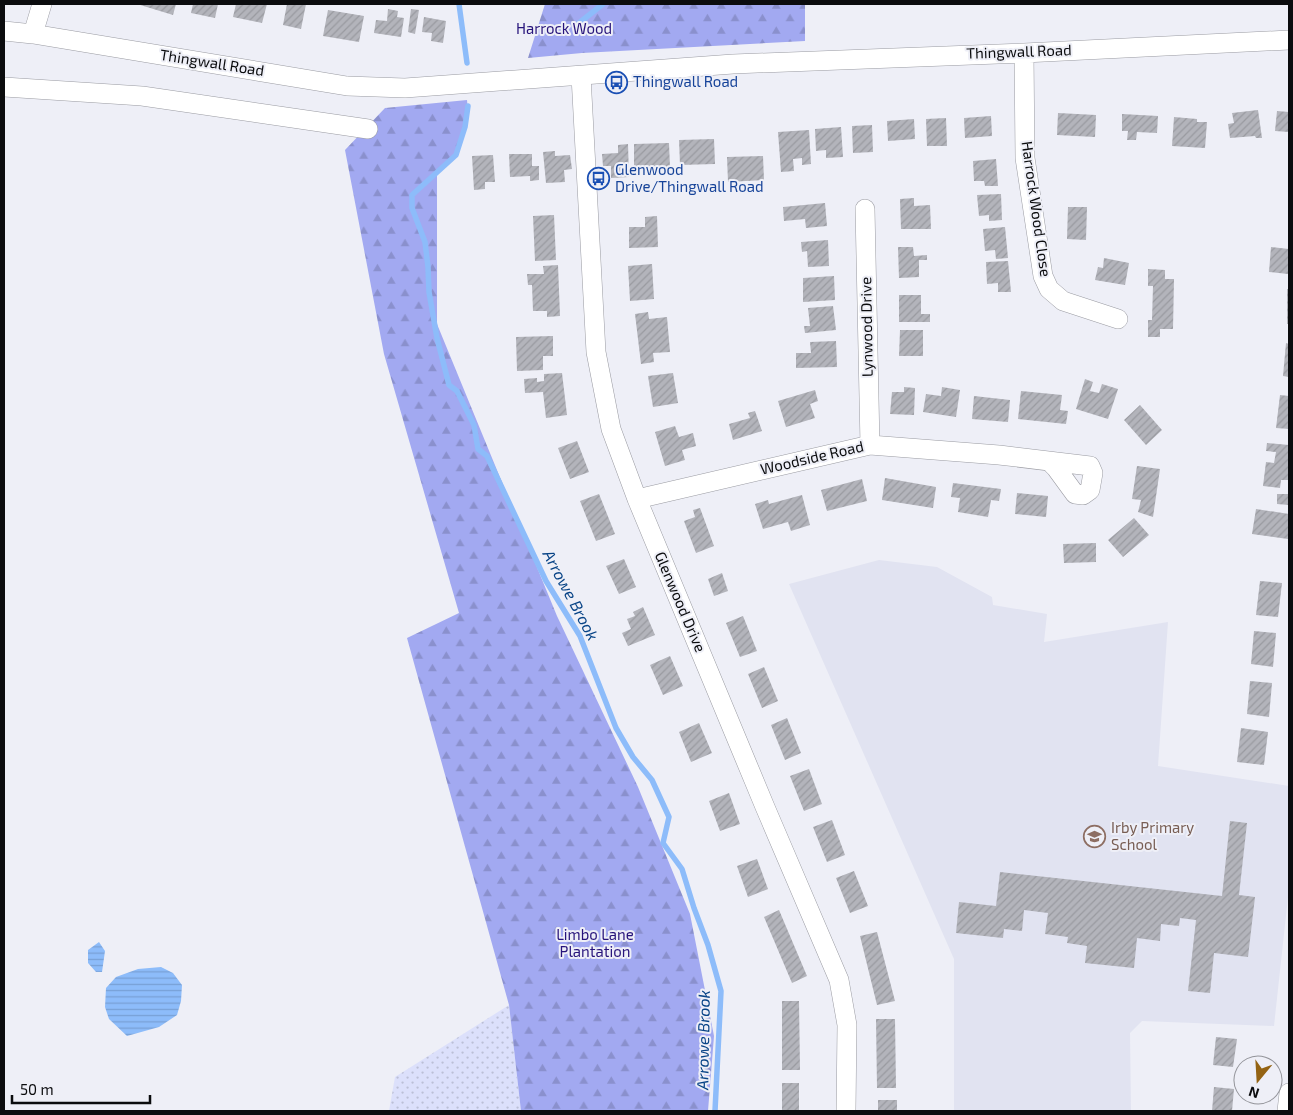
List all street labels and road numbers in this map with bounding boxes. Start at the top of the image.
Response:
street label: Thingwall Road [966,40,1072,62]
street label: Thingwall Road [159,45,266,79]
street label: Harrock Wood Close [1019,140,1055,278]
street label: Lynwood Drive [856,277,876,377]
street label: Woodside Road [758,436,865,478]
street label: Glenwood Drive [652,549,710,655]

